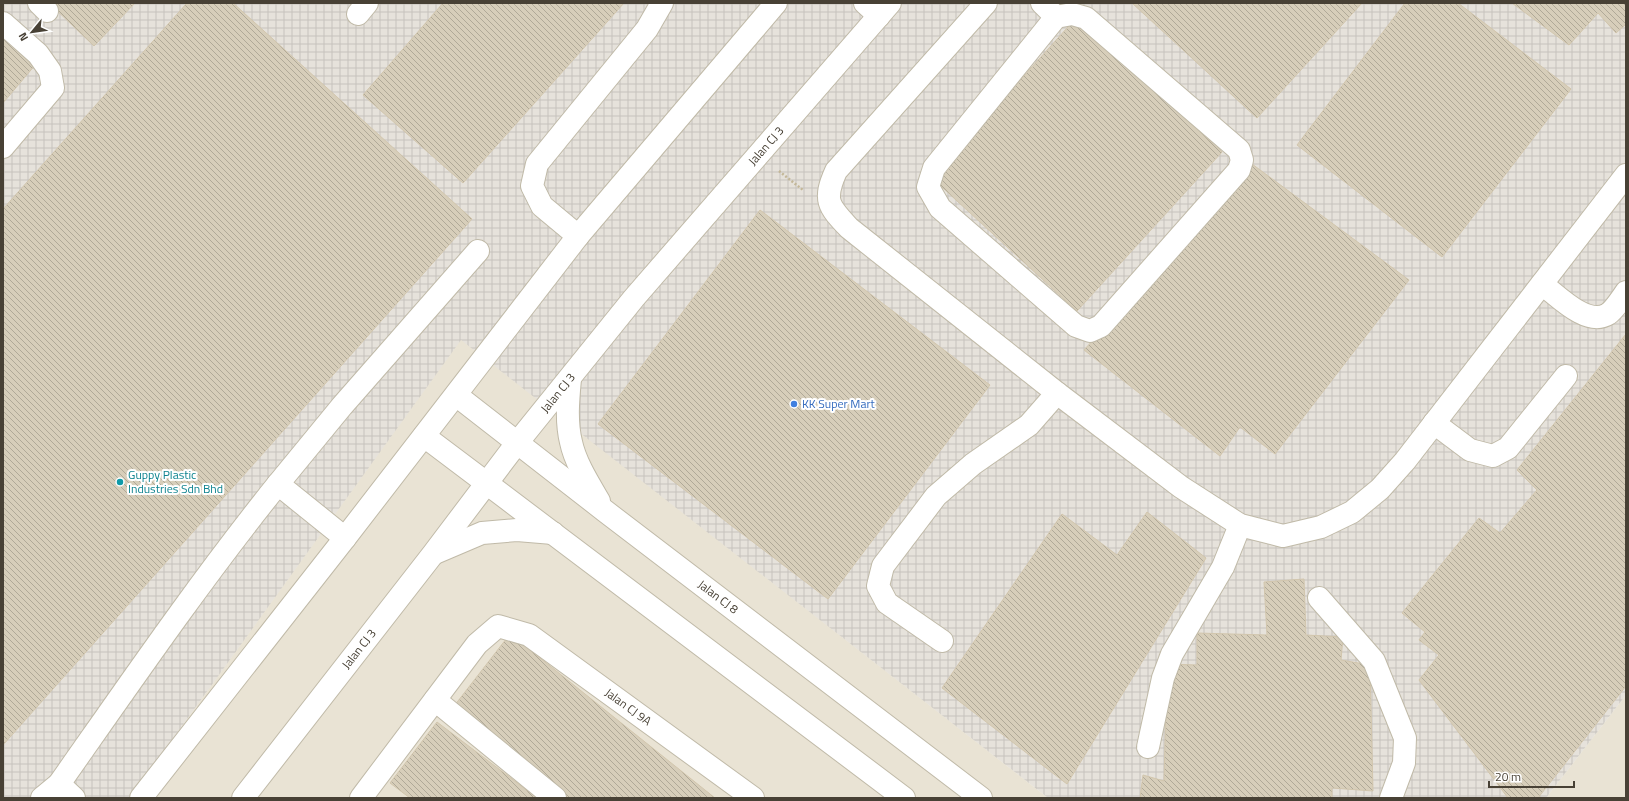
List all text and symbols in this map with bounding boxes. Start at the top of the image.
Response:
north arrow [12,12,52,52]
text: N [14,30,32,44]
street label: Jalan CJ 3 [743,122,788,170]
street label: Jalan CJ 3 [536,369,580,417]
place label: KK Super Mart [802,394,876,413]
marker: KK Super Mart [789,399,799,409]
place label: Guppy Plastic Industries Sdn Bhd [128,465,223,498]
marker: Guppy Plastic Industries Sdn Bhd [115,477,125,487]
street label: Jalan CJ 8 [694,575,743,618]
street label: Jalan CJ 3 [337,624,380,673]
street label: Jalan CJ 9A [601,683,656,730]
scale bar [1489,763,1574,789]
text: 20 m [1495,767,1521,786]

